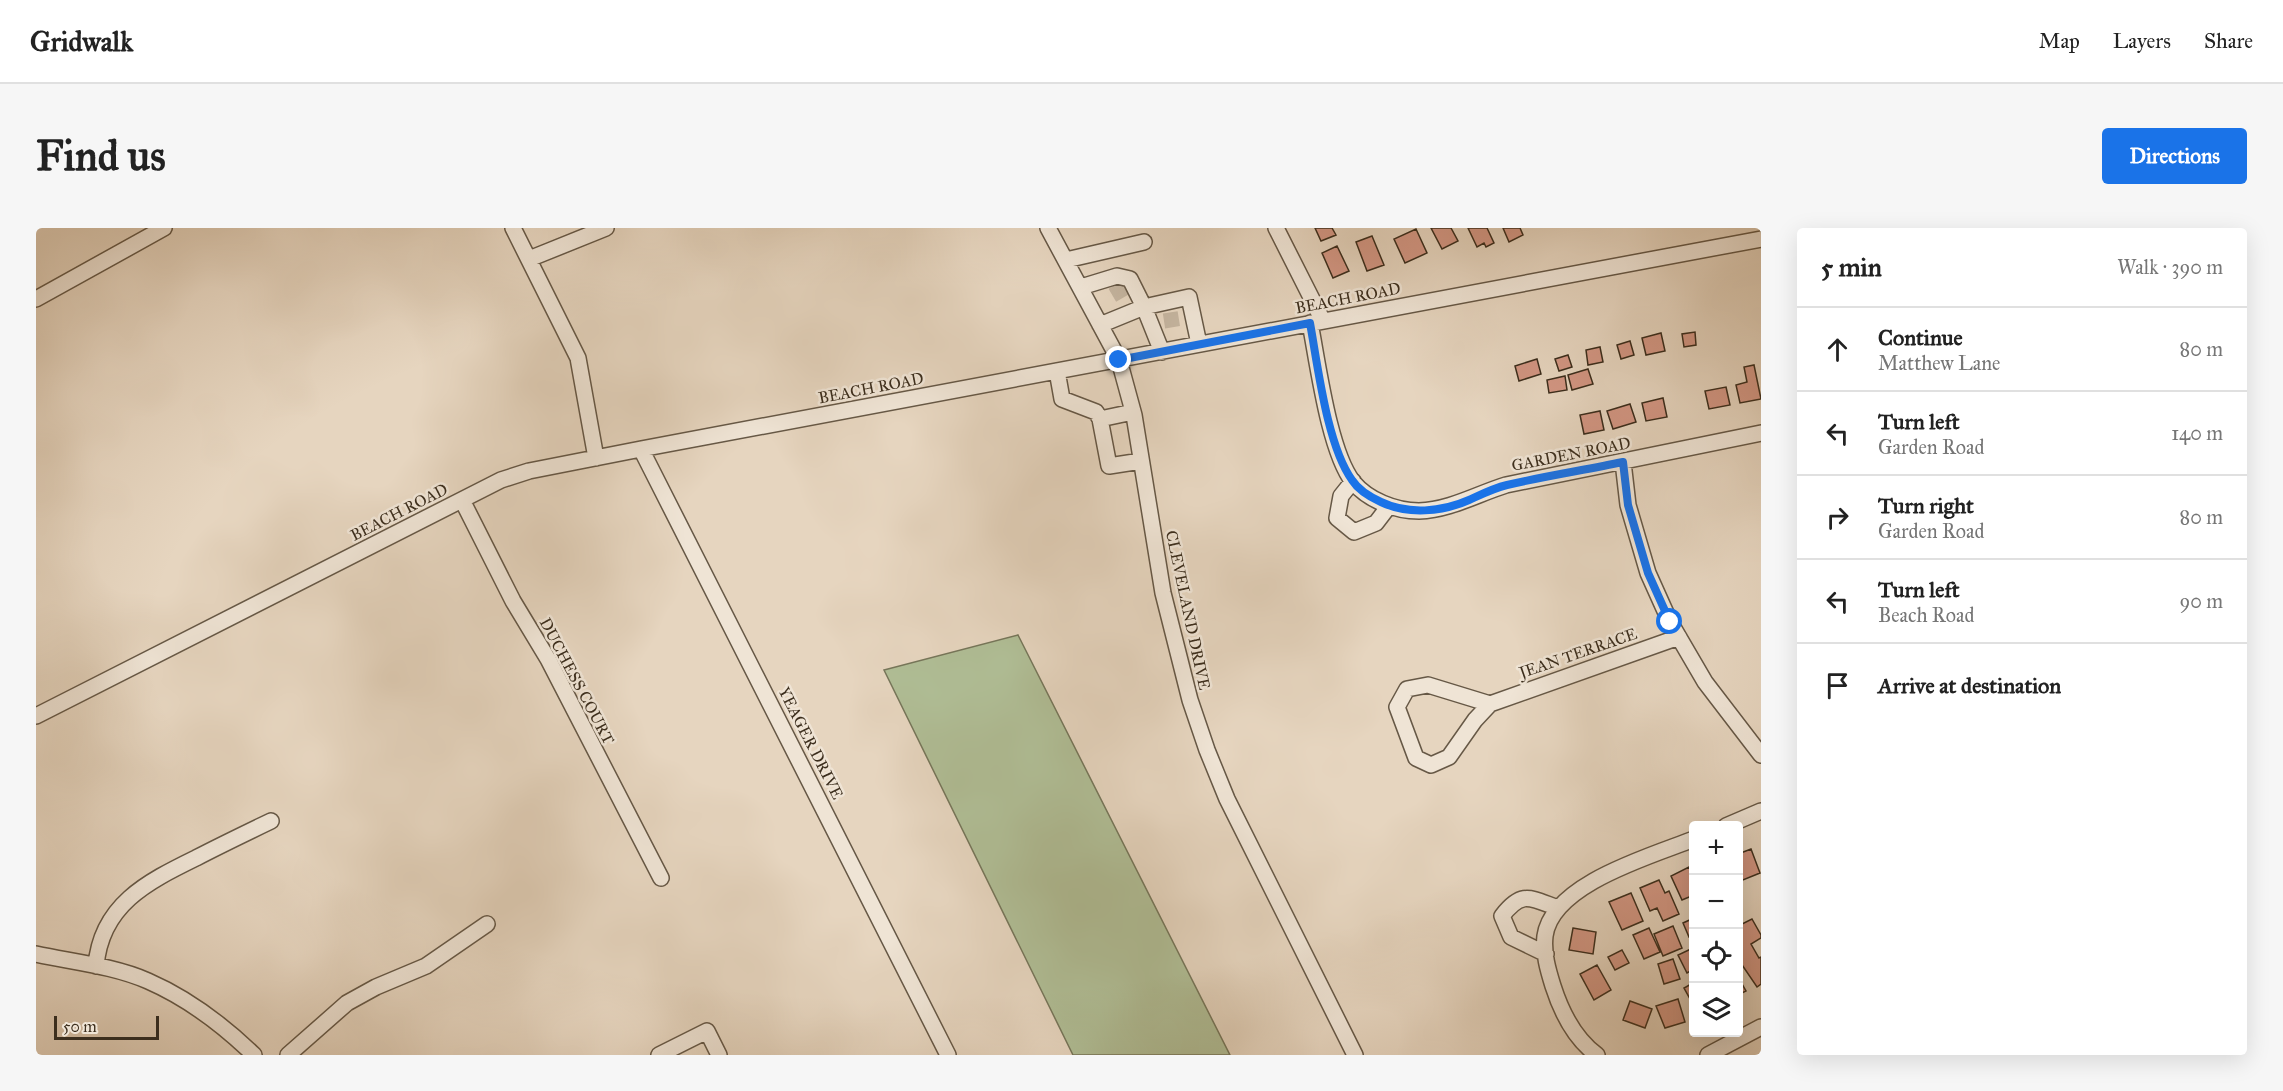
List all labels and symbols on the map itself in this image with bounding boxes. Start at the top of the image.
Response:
street label: BEACH ROAD [1294,278,1402,318]
route end [1105,346,1131,372]
street label: BEACH ROAD [817,368,925,408]
street label: GARDEN ROAD [1510,433,1632,475]
street label: BEACH ROAD [347,479,451,545]
street label: CLEVELAND DRIVE [1162,529,1214,691]
route start [1656,608,1682,634]
street label: DUCHESS COURT [536,614,618,748]
street label: JEAN TERRACE [1515,624,1640,684]
street label: YEAGER DRIVE [775,684,847,802]
scale bar [54,1013,159,1040]

